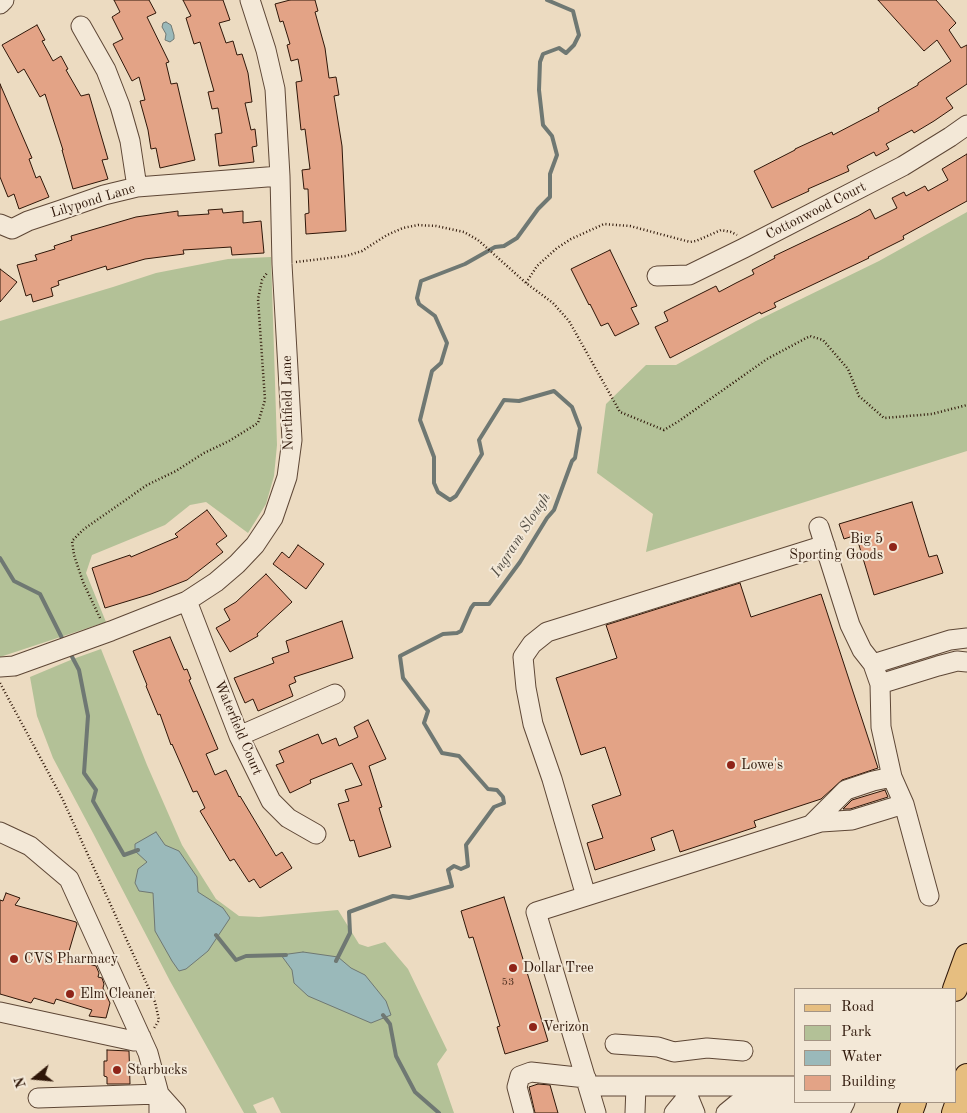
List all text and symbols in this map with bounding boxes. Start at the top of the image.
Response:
street label: Cottonwood Court [763,178,869,244]
street label: Lilypond Lane [49,180,137,222]
street label: Northfield Lane [279,355,297,451]
water label: Ingram Slough [487,490,555,580]
place label: Big 5 Sporting Goods [789,531,883,564]
marker: Big 5 Sporting Goods [887,541,899,553]
street label: Waterfield Court [211,678,265,778]
place label: Lowe's [741,757,783,773]
marker: Lowe's [725,759,737,771]
place label: CVS Pharmacy [24,951,118,967]
marker: CVS Pharmacy [8,953,20,965]
place label: Dollar Tree [523,960,594,976]
marker: Dollar Tree [507,962,519,974]
house number: 53 [502,975,514,989]
place label: Elm Cleaner [80,986,155,1002]
marker: Elm Cleaner [64,988,76,1000]
legend [794,988,957,1103]
text: Road [841,1000,874,1015]
place label: Verizon [543,1019,589,1035]
marker: Verizon [527,1021,539,1033]
text: Park [841,1025,872,1040]
text: Water [841,1050,882,1065]
north arrow [10,1053,60,1103]
place label: Starbucks [127,1062,187,1078]
marker: Starbucks [111,1064,123,1076]
text: N [12,1075,29,1090]
text: Building [841,1075,896,1090]

